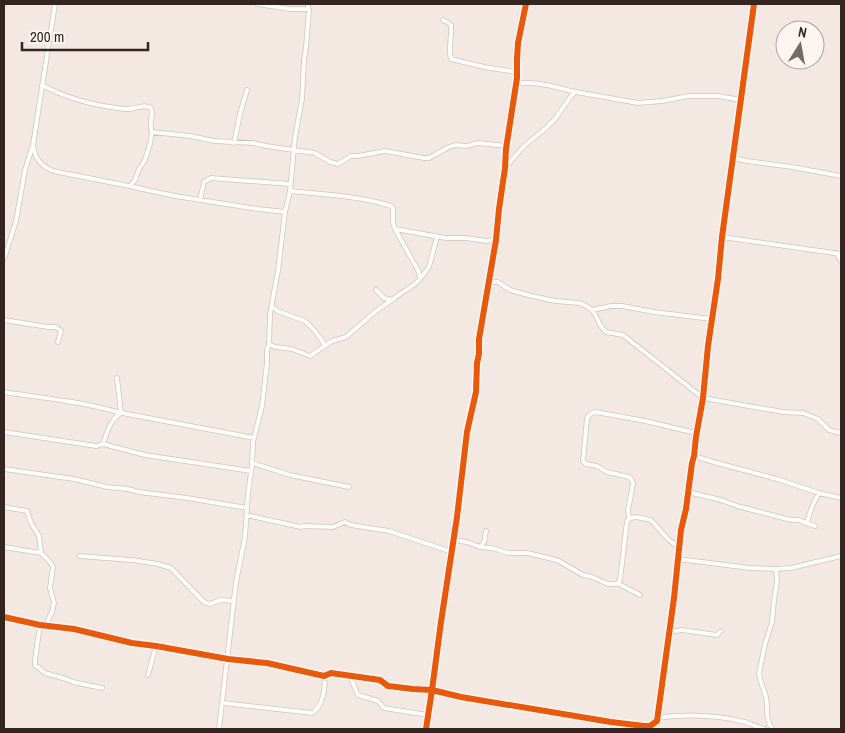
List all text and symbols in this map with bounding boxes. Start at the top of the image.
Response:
scale bar [22,20,149,52]
north arrow [775,20,825,70]
text: N [797,23,808,42]
text: 200 m [30,26,64,47]

